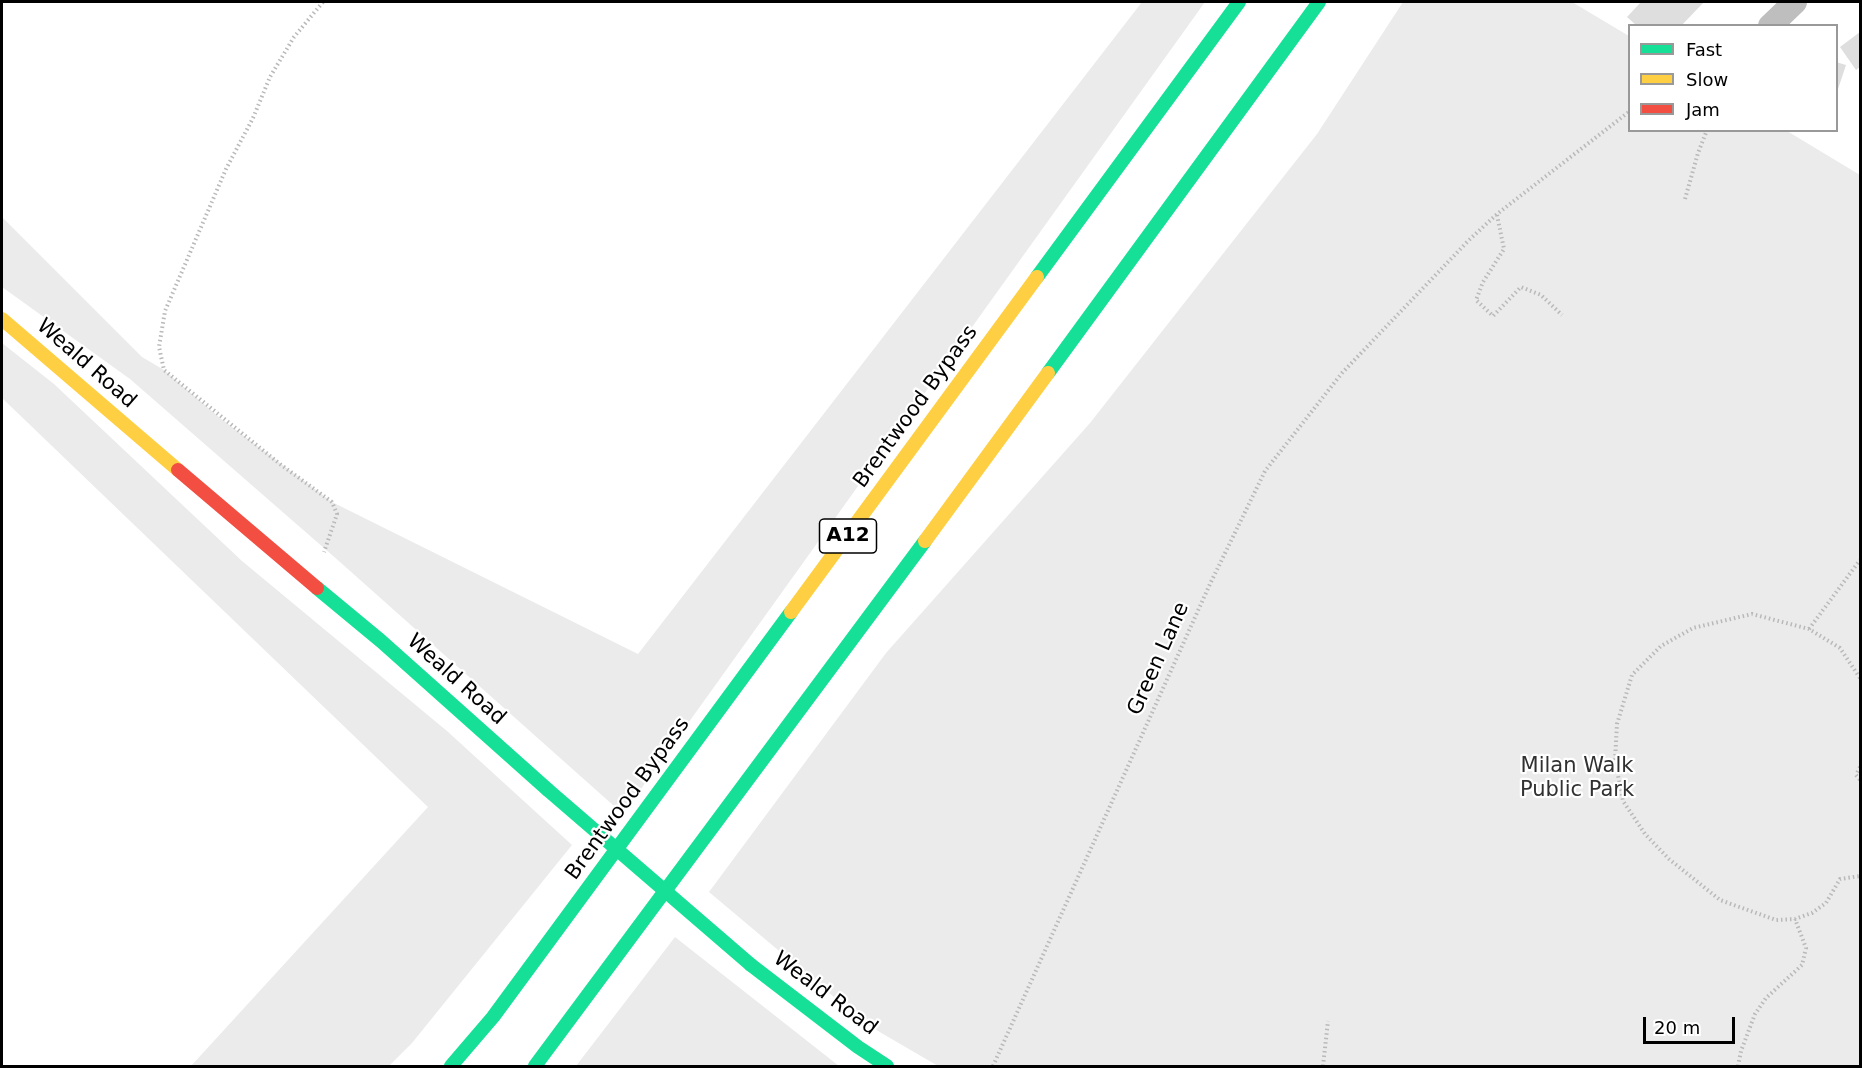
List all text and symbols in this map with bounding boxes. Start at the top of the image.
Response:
legend [1628,24,1838,132]
text: Fast [1686,39,1722,60]
text: Slow [1686,69,1728,90]
text: Jam [1686,99,1720,120]
street label: Weald Road [31,314,141,414]
street label: Brentwood Bypass [849,321,983,493]
road number: A12 [820,519,876,553]
street label: Green Lane [1123,599,1195,719]
street label: Weald Road [402,629,510,731]
street label: Brentwood Bypass [561,713,695,885]
park label: Milan Walk Public Park [1520,754,1634,804]
street label: Weald Road [768,947,882,1041]
scale bar [1646,1005,1738,1043]
text: 20 m [1654,1017,1700,1038]

